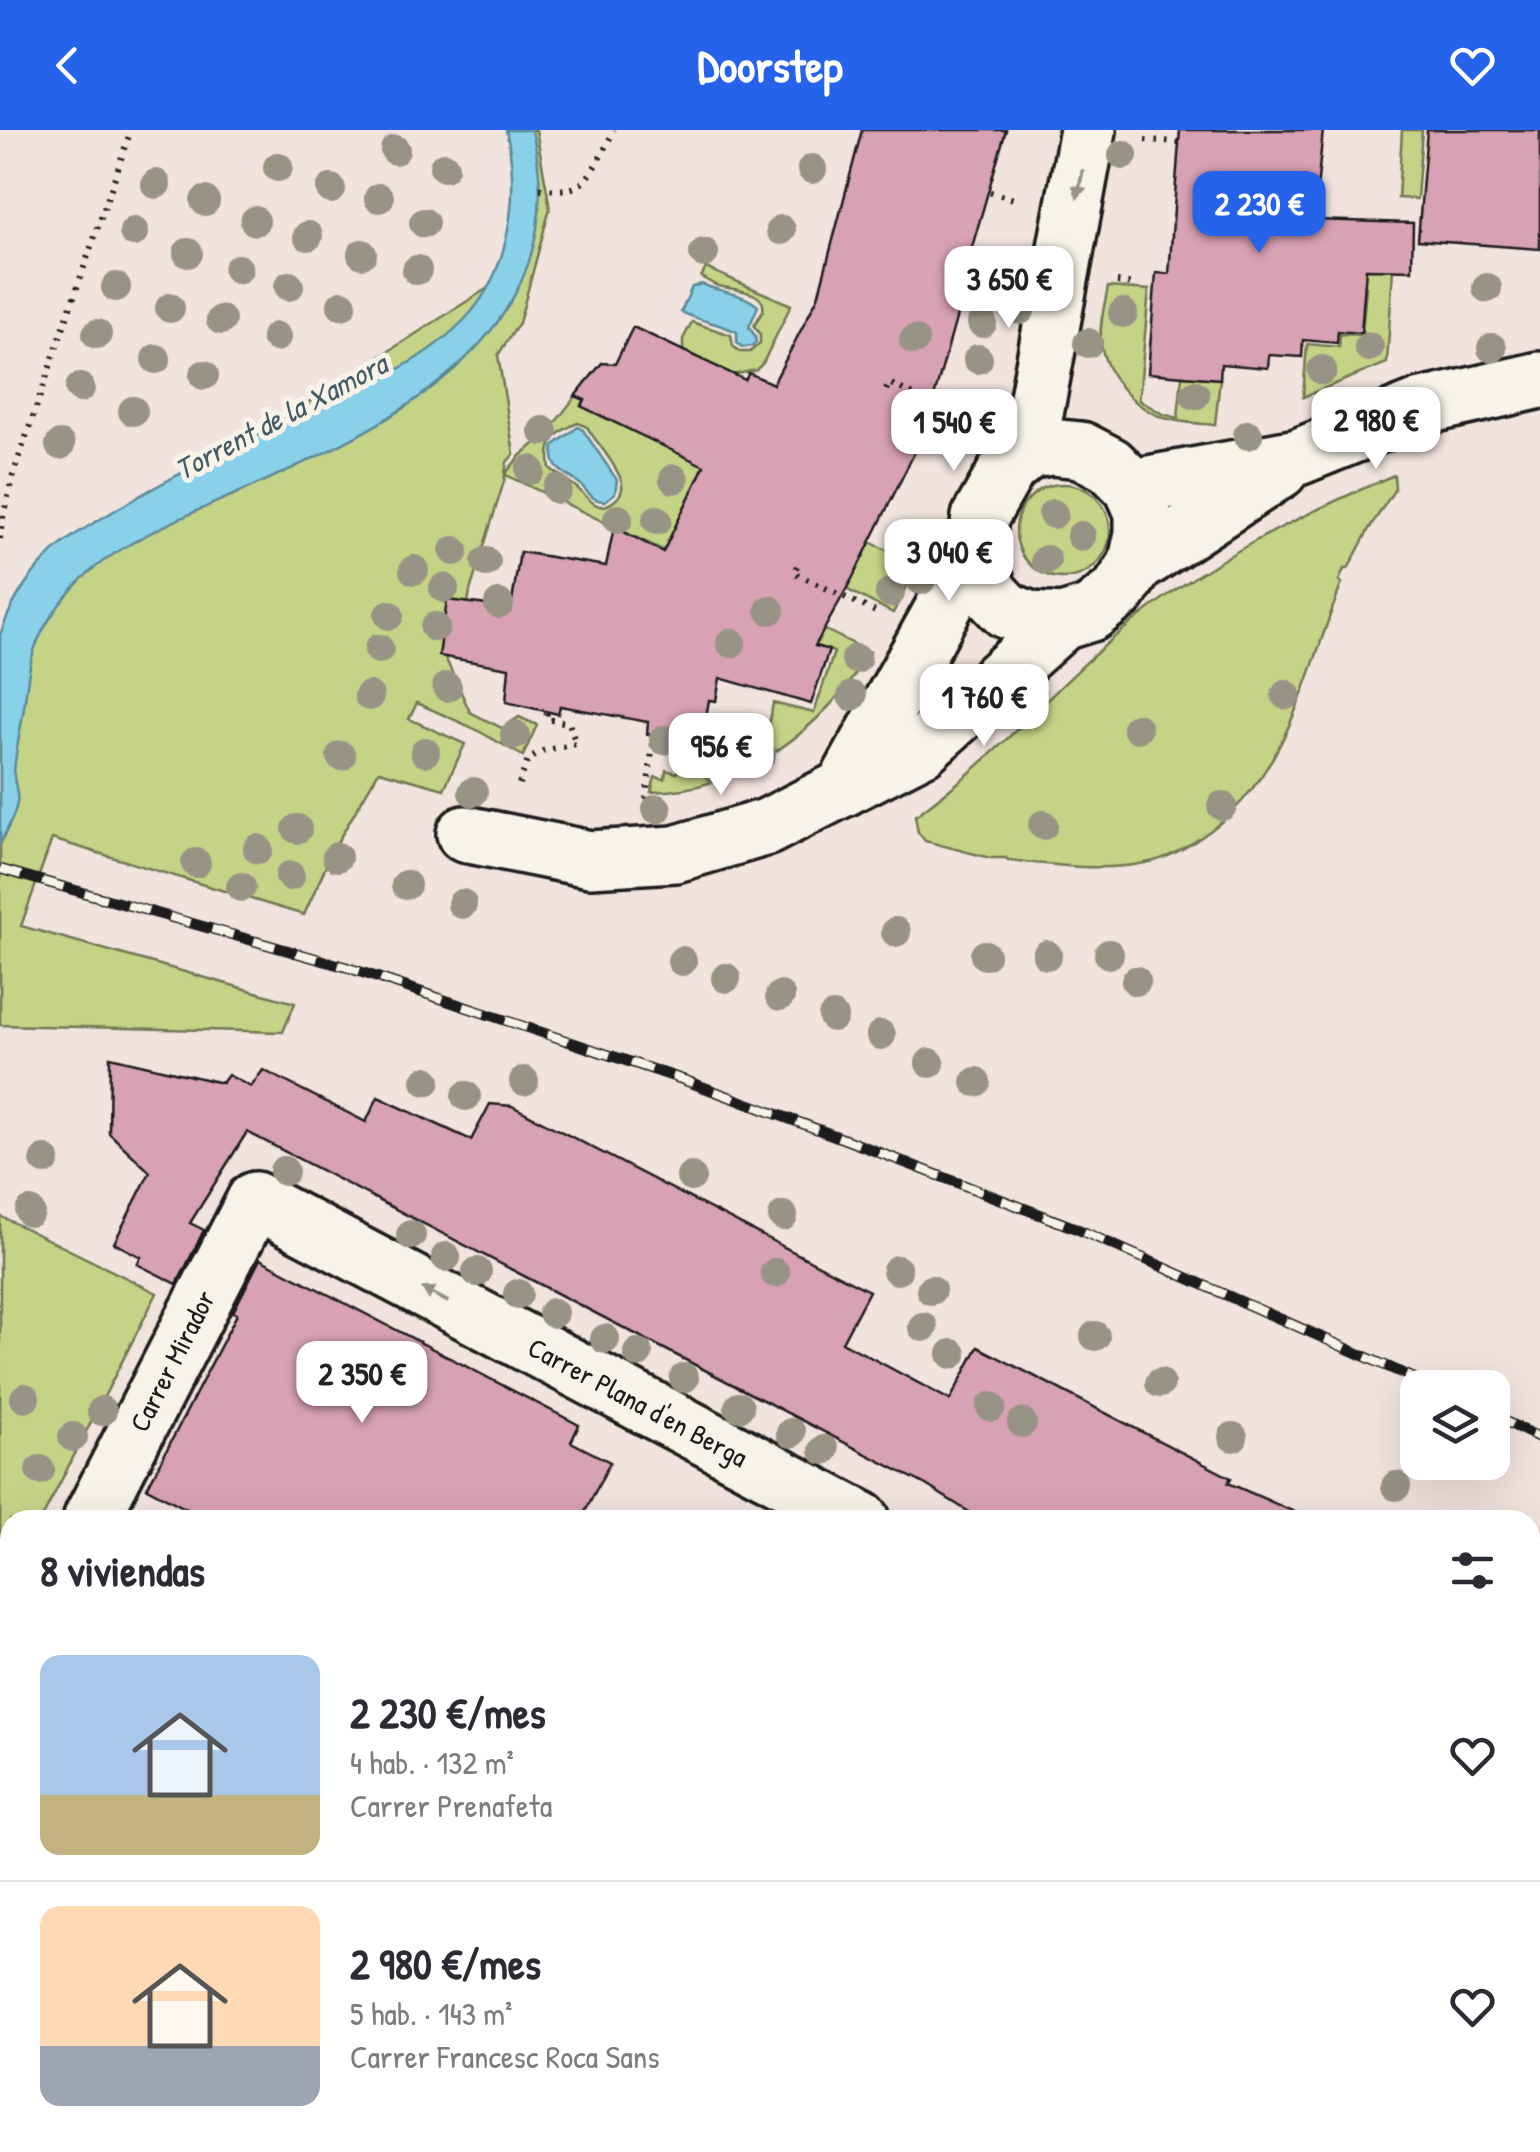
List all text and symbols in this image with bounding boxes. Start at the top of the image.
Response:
text: Doorstep [698,35,842,96]
icon: back [40,38,95,93]
icon: heart [1445,38,1500,93]
one-way arrow [1072,169,1087,200]
pin: 2 230 € [1167,171,1351,256]
text: 2 230 € [1215,182,1303,225]
pin: 3 650 € [917,246,1101,331]
text: 3 650 € [966,257,1052,300]
water label: Torrent de la Xamora [168,342,396,489]
pin: 2 980 € [1284,387,1468,472]
pin: 1 540 € [862,389,1046,474]
text: 2 980 € [1333,398,1419,441]
text: 1 540 € [913,400,995,443]
pin: 3 040 € [857,519,1041,604]
text: 3 040 € [906,530,992,573]
pin: 1 760 € [892,664,1076,749]
text: 1 760 € [942,675,1026,718]
pin: 956 € [651,713,791,798]
text: 956 € [691,724,751,767]
street label: Carrer Mirador [120,1284,224,1438]
one-way arrow [421,1287,450,1304]
street label: Carrer Plana d'en Berga [522,1328,754,1476]
pin: 2 350 € [270,1341,454,1426]
text: 2 350 € [318,1352,406,1395]
map controls [1400,1370,1510,1480]
button: layers [1400,1370,1510,1480]
text: 8 viviendas [40,1542,205,1599]
icon: filters [1445,1543,1500,1598]
text: 2 230 €/mes [350,1684,546,1741]
icon: home [120,1695,240,1815]
icon: heart [1445,1728,1500,1783]
text: 4 hab. · 132 m² [350,1741,514,1784]
text: Carrer Prenafeta [350,1784,552,1827]
text: 2 980 €/mes [350,1935,541,1992]
icon: home [120,1946,240,2066]
icon: heart [1445,1979,1500,2034]
text: 5 hab. · 143 m² [350,1992,512,2035]
text: Carrer Francesc Roca Sans [350,2035,659,2078]

